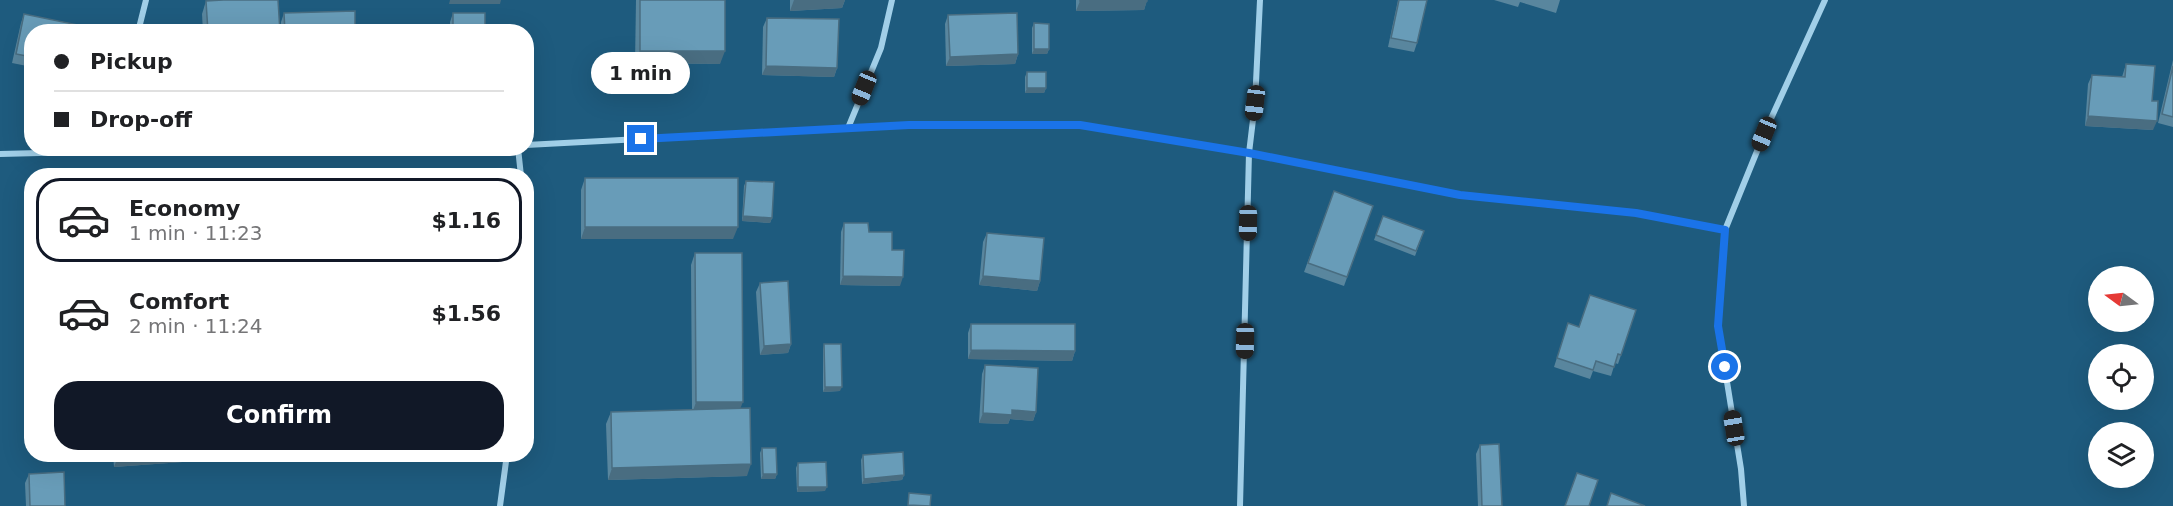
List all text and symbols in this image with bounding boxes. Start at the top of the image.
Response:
text: Pickup [90,49,173,74]
callout: 1 min [592,52,690,94]
text: 1 min [609,61,672,85]
car [849,68,879,108]
car [1244,84,1266,122]
text: Drop-off [90,107,192,132]
car [1749,114,1779,154]
route end [627,125,654,152]
icon: car [57,193,111,247]
text: Economy [129,196,240,221]
car [1239,205,1257,241]
text: $1.16 [431,208,501,233]
text: 1 min · 11:23 [129,221,263,245]
north arrow [2088,266,2154,332]
map controls [2088,266,2154,488]
icon: car [57,286,111,340]
text: Comfort [129,289,229,314]
text: $1.56 [431,301,501,326]
text: 2 min · 11:24 [129,314,263,338]
car [1236,323,1254,359]
button: locate [2088,344,2154,410]
route start [1711,353,1738,380]
button: Confirm [54,381,504,450]
car [1722,409,1746,447]
button: layers [2088,422,2154,488]

